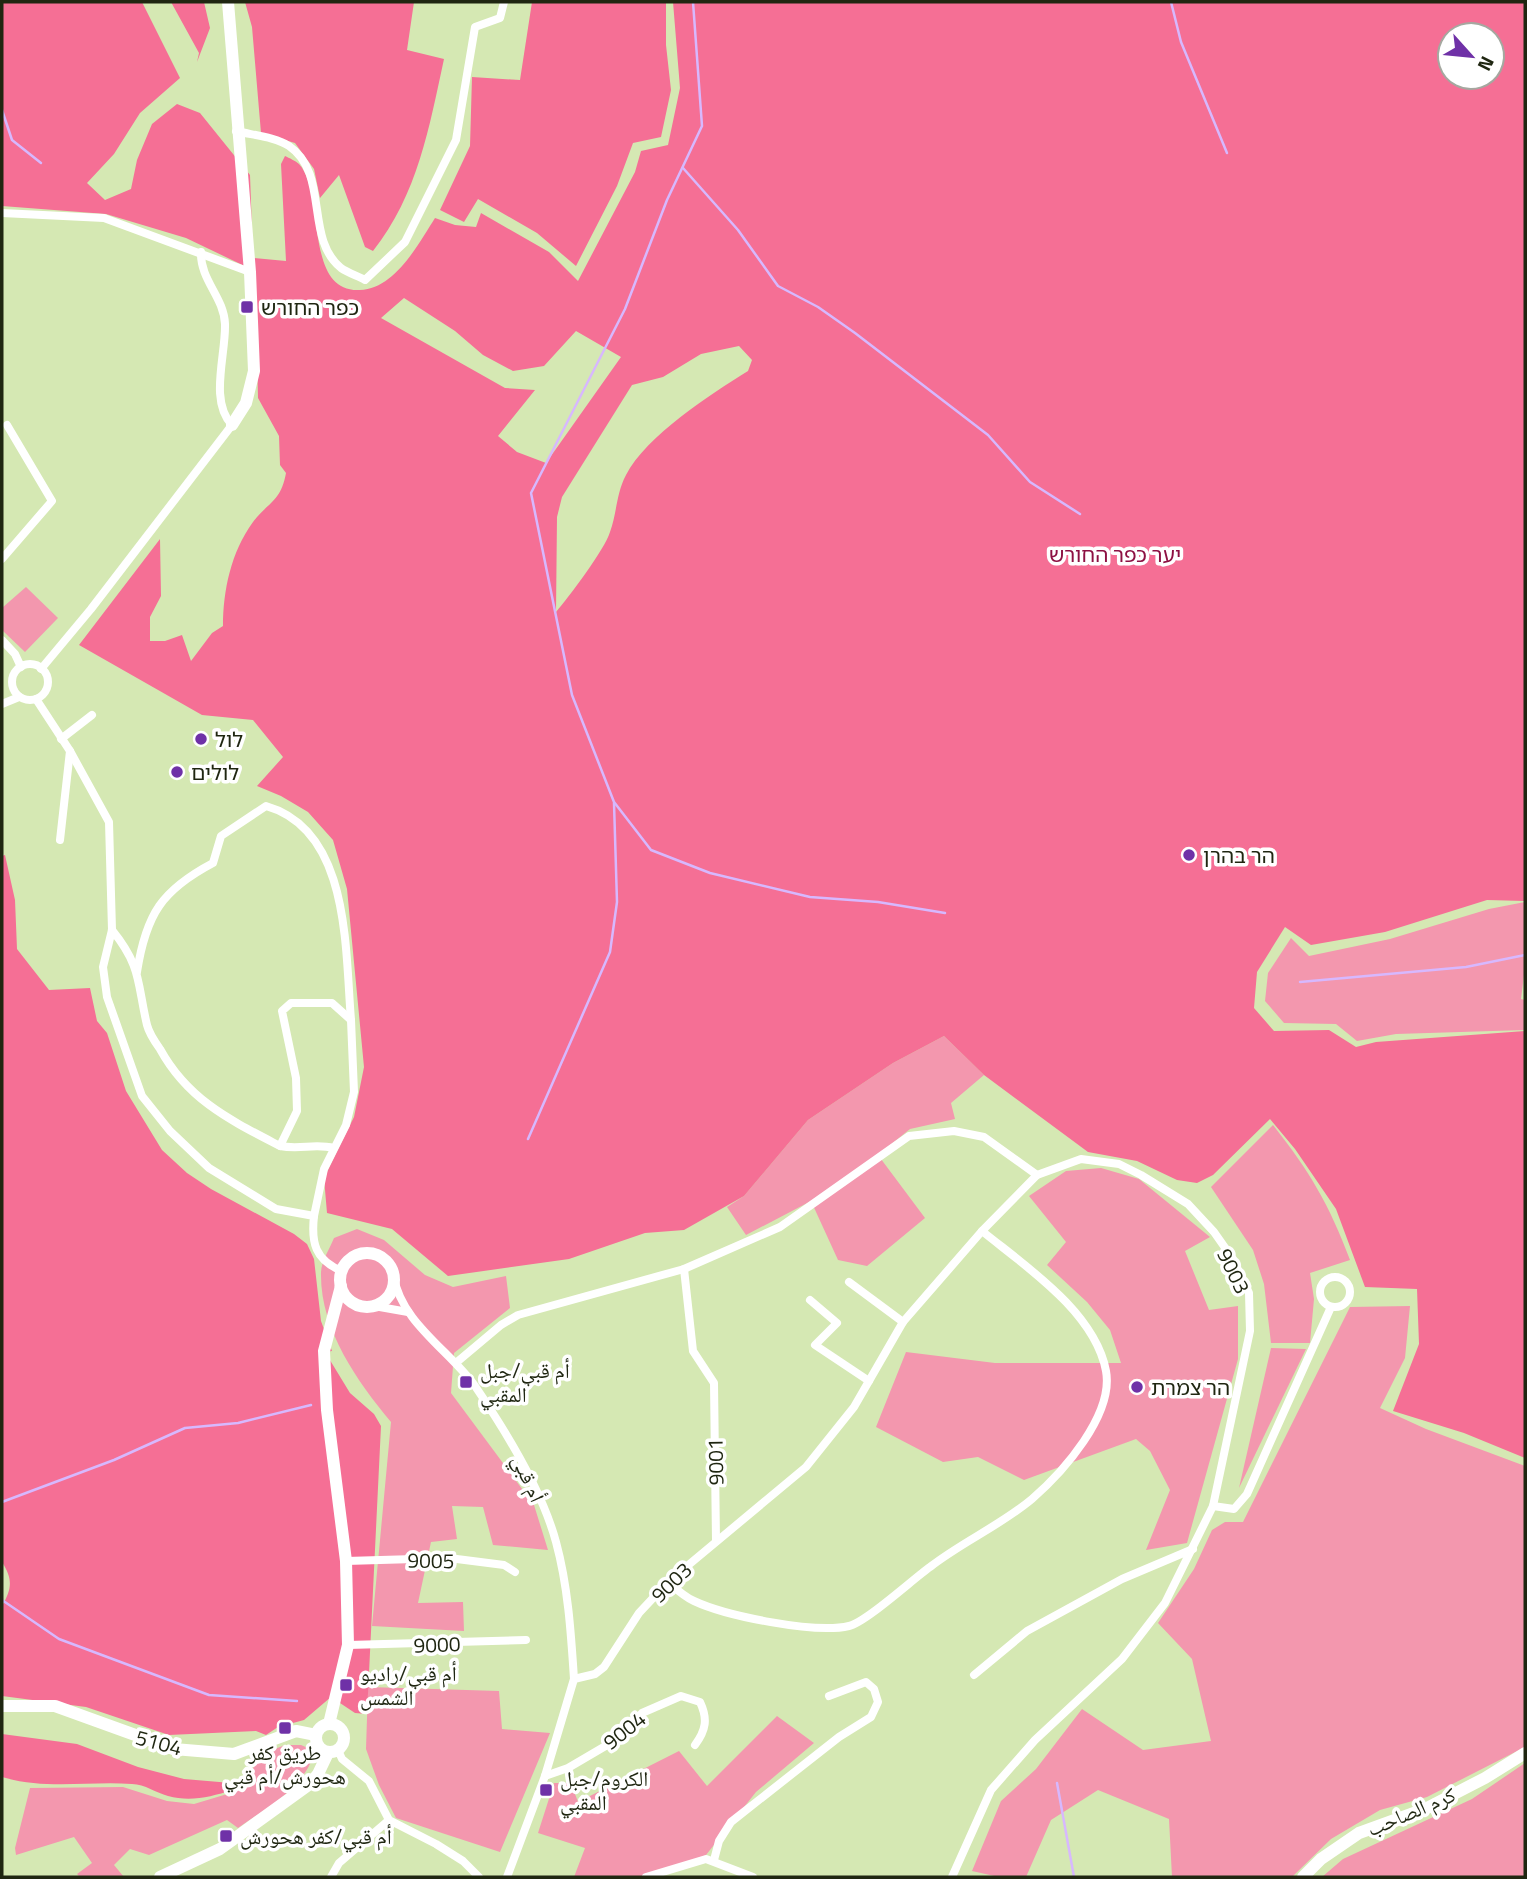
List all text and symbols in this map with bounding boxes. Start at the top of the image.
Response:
north arrow [1436,21,1506,91]
text: N [1471,51,1503,76]
place label: כפר החורש [261,291,359,323]
marker: כפר החורש [239,299,255,315]
park label: יער כפר החורש [1049,538,1181,570]
place label: לול [215,723,243,755]
marker: לול [193,731,209,747]
place label: לולים [191,756,239,788]
marker: לולים [169,764,185,780]
place label: הר בהרן [1203,839,1275,871]
marker: הר בהרן [1181,847,1197,863]
street label: 9003 [1209,1243,1259,1299]
place label: أم قبي/جبل المقبي [480,1354,570,1411]
place label: הר צמרת [1151,1371,1230,1403]
marker: أم قبي/جبل المقبي [458,1374,474,1390]
marker: הר צמרת [1129,1379,1145,1395]
street label: 9001 [699,1438,731,1486]
street label: أم قبي [503,1449,554,1508]
street label: 9005 [407,1544,455,1576]
street label: 9003 [643,1554,699,1610]
street label: 9000 [413,1627,461,1661]
place label: أم قبي/راديو الشمس [360,1657,457,1713]
marker: أم قبي/راديو الشمس [338,1677,354,1693]
street label: 9004 [596,1703,652,1757]
street label: 5104 [132,1720,186,1764]
marker: طريق كفر هحورش/أم قبي [277,1720,293,1736]
place label: طريق كفر هحورش/أم قبي [224,1736,346,1793]
place label: الكروم/جبل المقبي [560,1762,648,1819]
street label: كرم الصاحب [1362,1778,1461,1844]
marker: الكروم/جبل المقبي [538,1782,554,1798]
place label: أم قبي/كفر هحورش [240,1820,392,1853]
marker: أم قبي/كفر هحورش [218,1828,234,1844]

